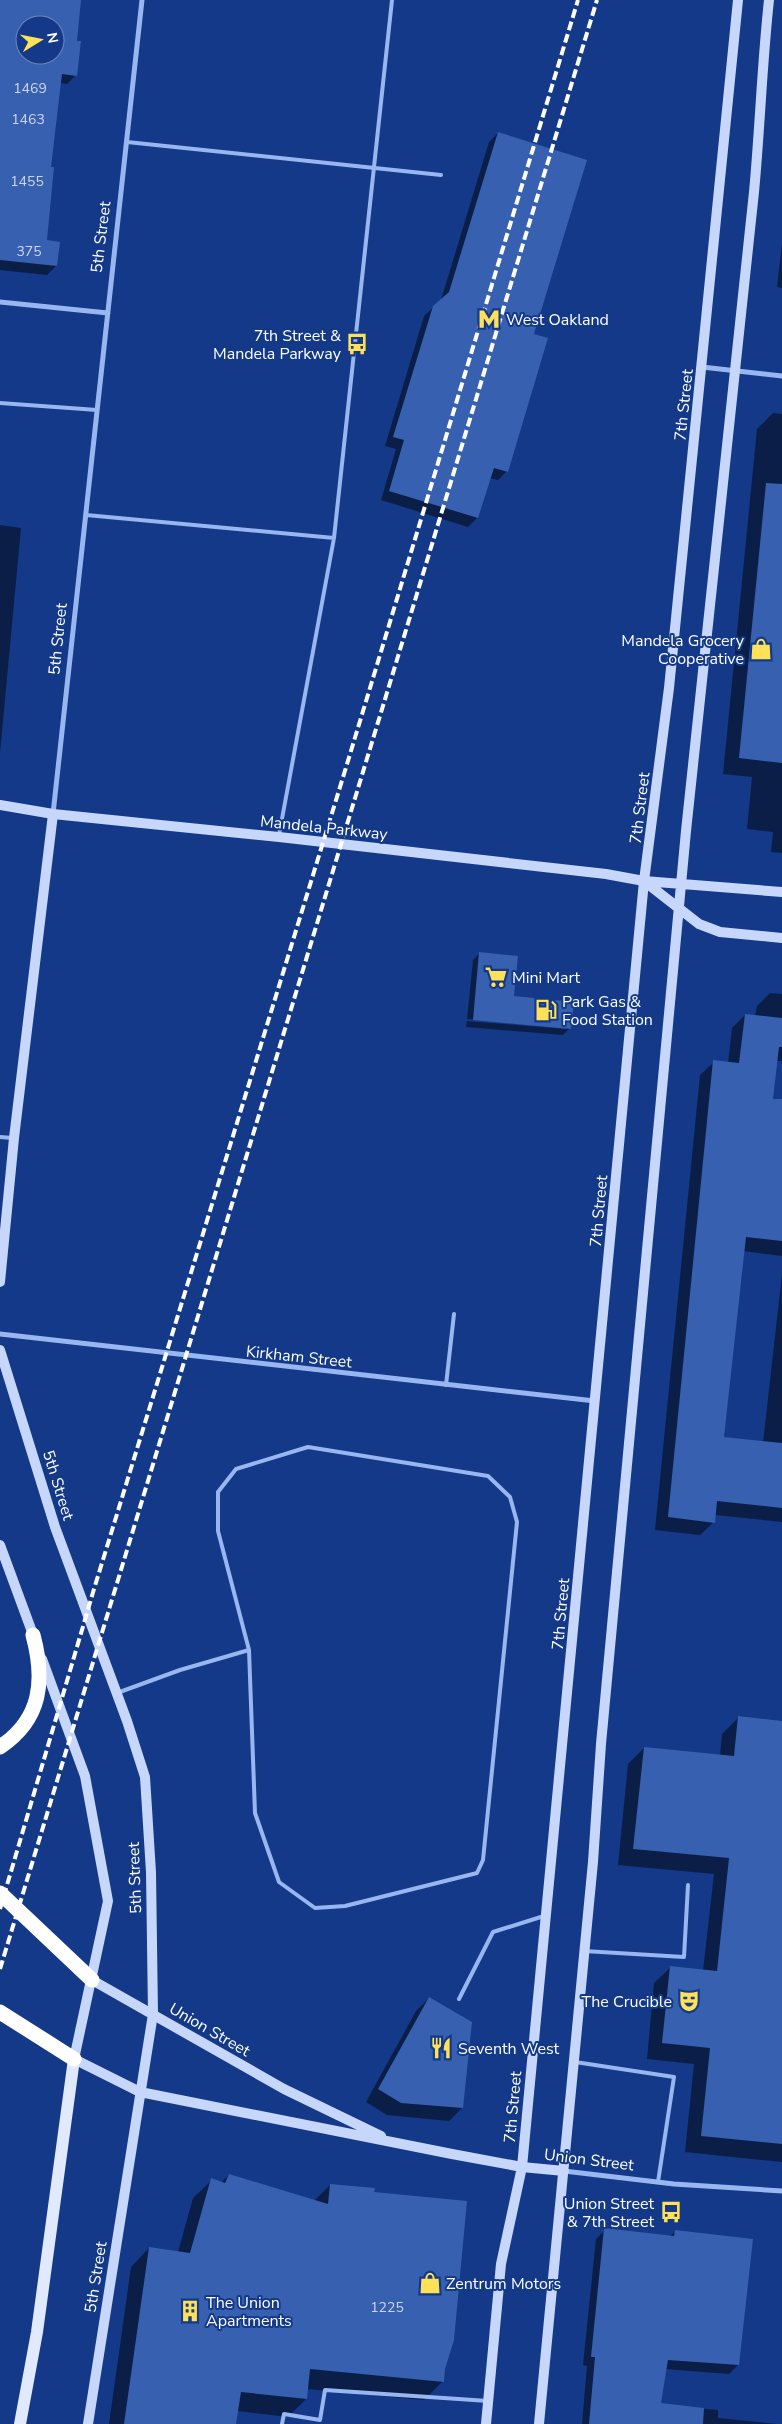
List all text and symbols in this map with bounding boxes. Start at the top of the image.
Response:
north arrow [15,15,65,65]
text: N [42,31,63,45]
house number: 1469 [13,79,47,98]
house number: 1463 [11,110,45,129]
house number: 1455 [10,172,44,191]
street label: 5th Street [86,200,116,274]
house number: 375 [16,242,42,261]
metro station icon: West Oakland [476,306,502,332]
place label: West Oakland [506,309,609,331]
place label: 7th Street & Mandela Parkway [213,325,342,365]
bus stop icon: 7th Street & Mandela Parkway [344,331,370,357]
street label: 7th Street [669,368,699,442]
street label: 5th Street [43,602,73,676]
place label: Mandela Grocery Cooperative [621,630,745,670]
shop icon: Mandela Grocery Cooperative [748,636,774,662]
street label: 7th Street [625,771,655,845]
street label: Mandela Parkway [259,810,389,846]
supermarket icon: Mini Mart [483,964,509,990]
place label: Mini Mart [512,967,581,989]
place label: Park Gas & Food Station [562,991,653,1031]
fuel station icon: Park Gas & Food Station [533,997,559,1023]
street label: 7th Street [585,1174,613,1248]
street label: Kirkham Street [245,1340,353,1374]
street label: 5th Street [37,1448,79,1523]
street label: 7th Street [547,1577,575,1651]
street label: 5th Street [123,1841,147,1914]
theatre icon: The Crucible [676,1988,702,2014]
place label: The Crucible [582,1991,672,2013]
street label: Union Street [165,1998,254,2062]
restaurant icon: Seventh West [428,2035,454,2061]
place label: Seventh West [458,2038,560,2060]
street label: 7th Street [499,2070,527,2144]
street label: Union Street [543,2144,635,2176]
place label: Union Street & 7th Street [564,2193,654,2233]
bus stop icon: Union Street & 7th Street [658,2199,684,2225]
street label: 5th Street [79,2239,113,2314]
shop icon: Zentrum Motors [417,2270,443,2296]
place label: Zentrum Motors [446,2273,561,2295]
place label: The Union Apartments [206,2292,292,2332]
building icon: The Union Apartments [177,2298,203,2324]
house number: 1225 [370,2298,404,2317]

